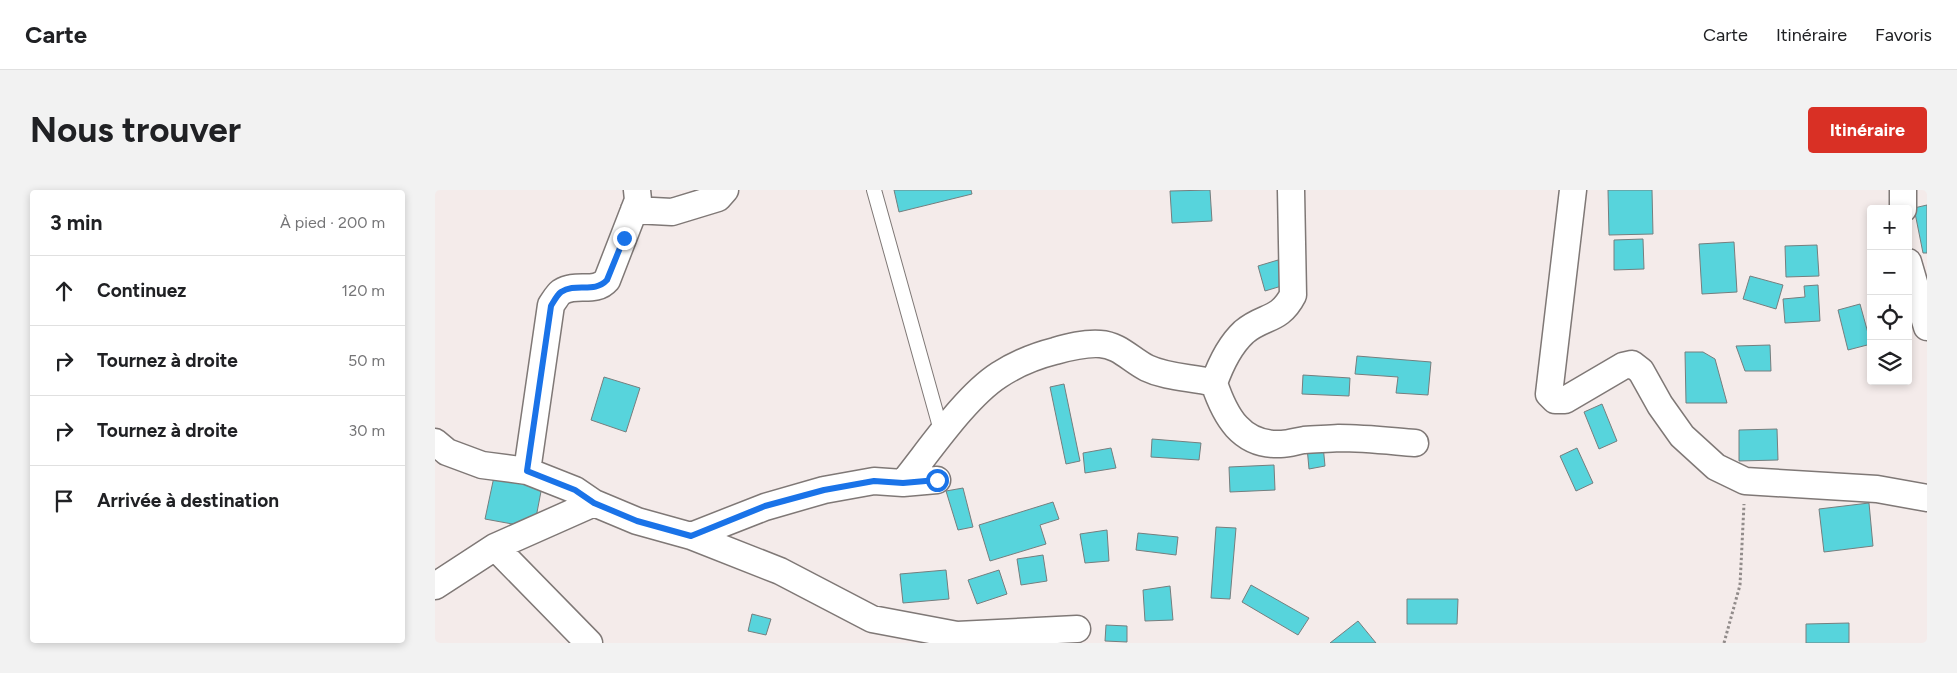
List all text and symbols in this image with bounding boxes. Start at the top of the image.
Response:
text: Carte [25,20,87,49]
text: Carte [1703,24,1748,46]
text: Itinéraire [1776,24,1847,46]
text: Favoris [1875,24,1932,46]
button: Itinéraire [1808,107,1927,153]
text: Nous trouver [30,109,241,151]
map controls [1867,205,1912,385]
button: + [1867,205,1912,250]
text: 3 min [50,210,102,235]
text: À pied · 200 m [280,213,385,232]
route end [613,227,636,250]
button: − [1867,250,1912,295]
icon: ahead [50,277,78,305]
text: Continuez [97,279,186,302]
text: 120 m [342,281,385,300]
button: locate [1867,295,1912,340]
button: layers [1867,340,1912,385]
icon: right [50,347,78,375]
text: Tournez à droite [97,349,238,372]
text: 50 m [348,351,385,370]
icon: right [50,417,78,445]
text: Tournez à droite [97,419,238,442]
text: 30 m [348,421,385,440]
route start [926,469,949,492]
icon: arrive [50,487,78,515]
text: Arrivée à destination [97,489,279,512]

